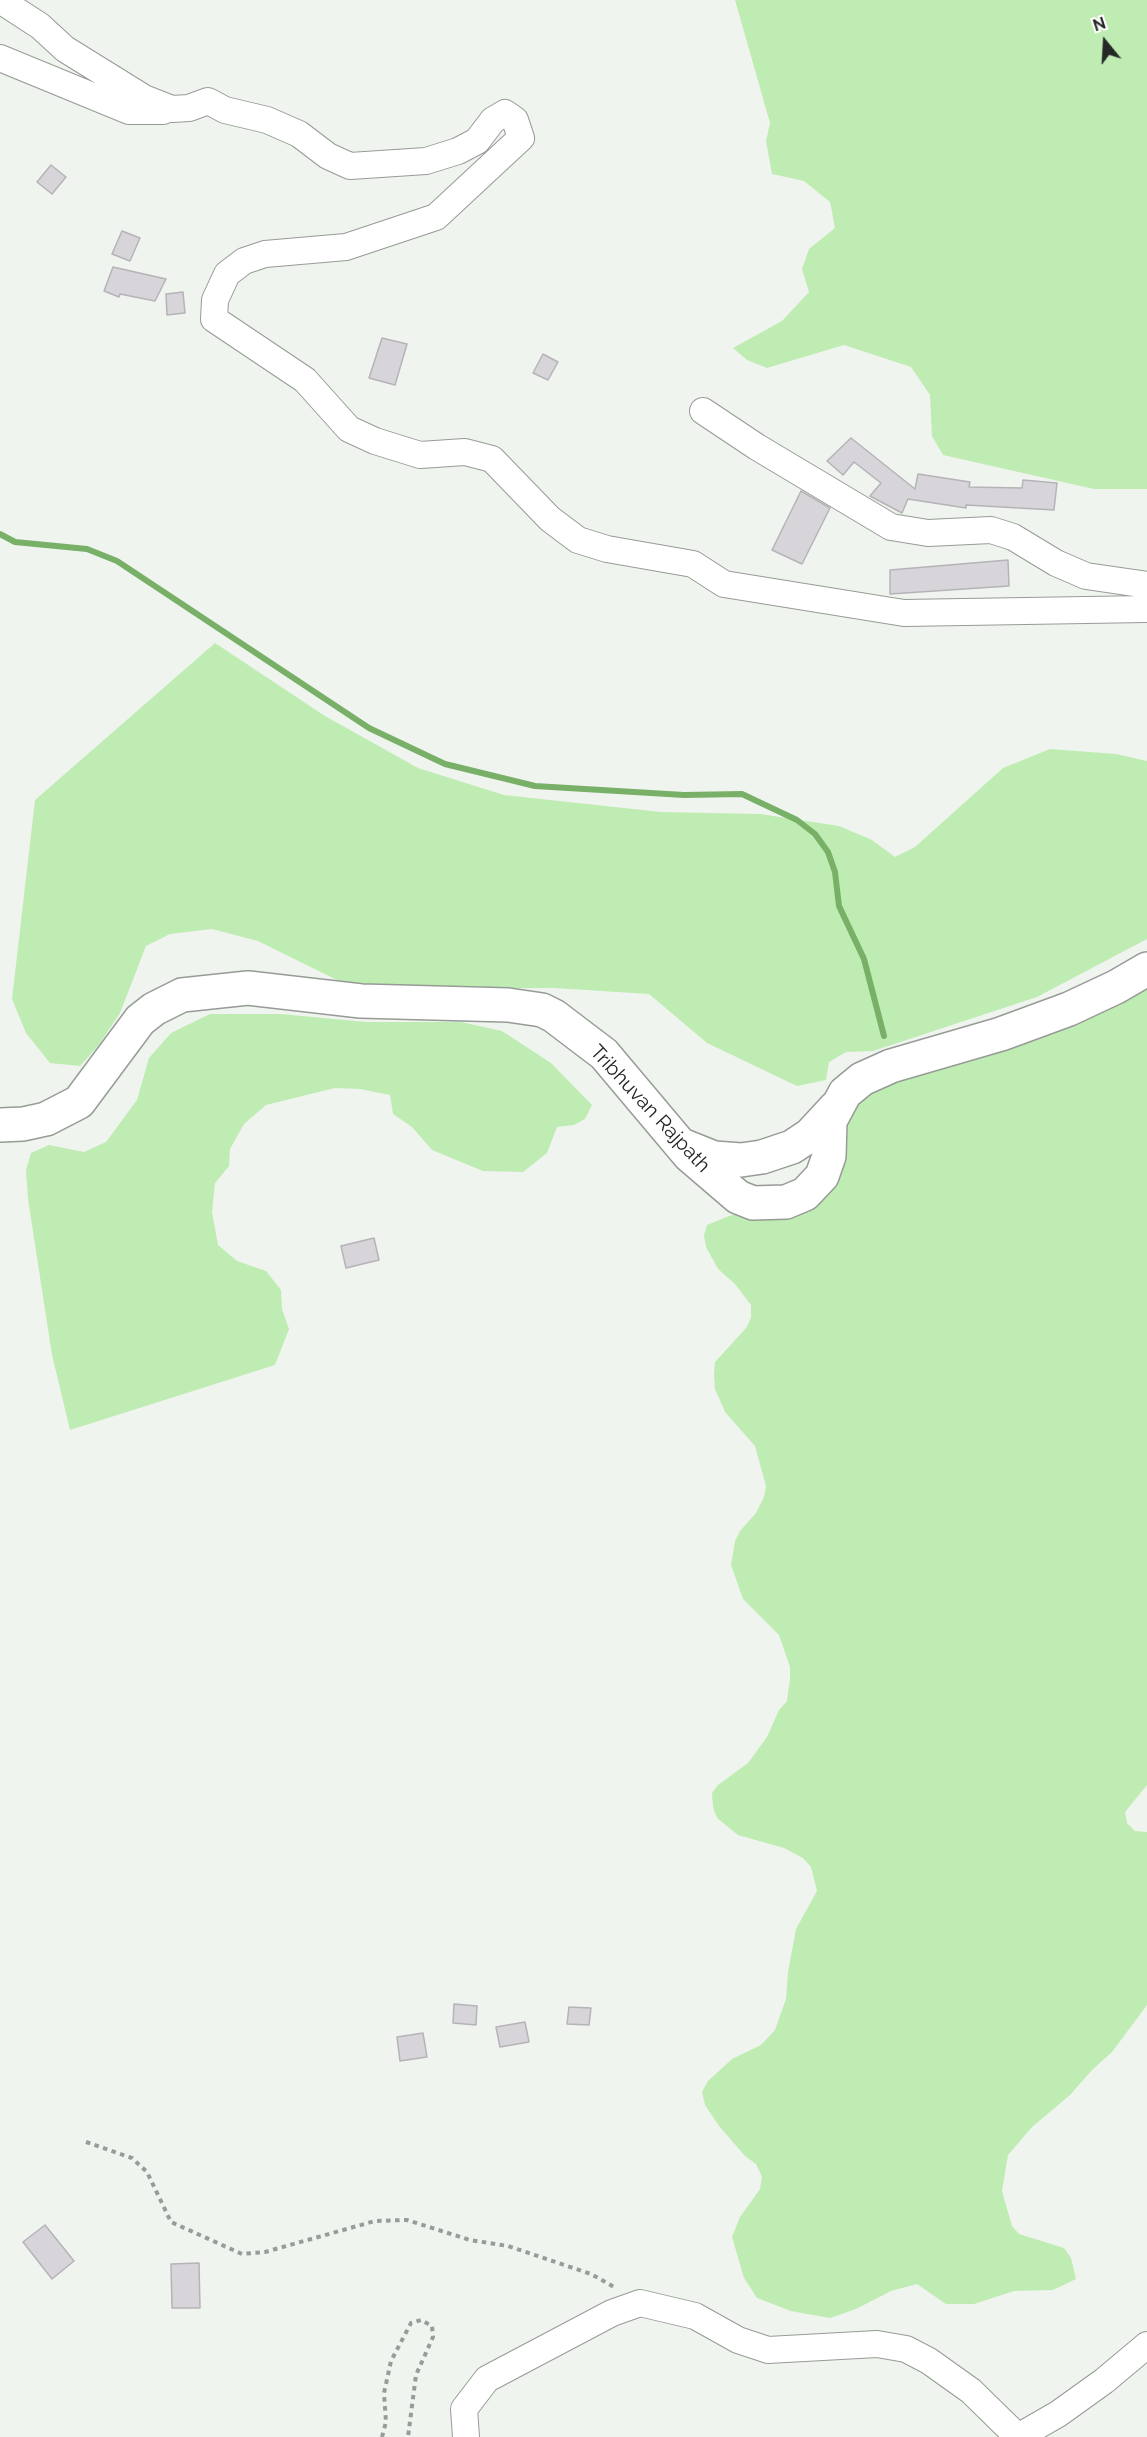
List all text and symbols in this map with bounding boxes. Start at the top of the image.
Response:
north arrow [1075,12,1135,72]
text: N [1091,13,1108,35]
street label: Tribhuvan Rajpath [585,1040,715,1178]

